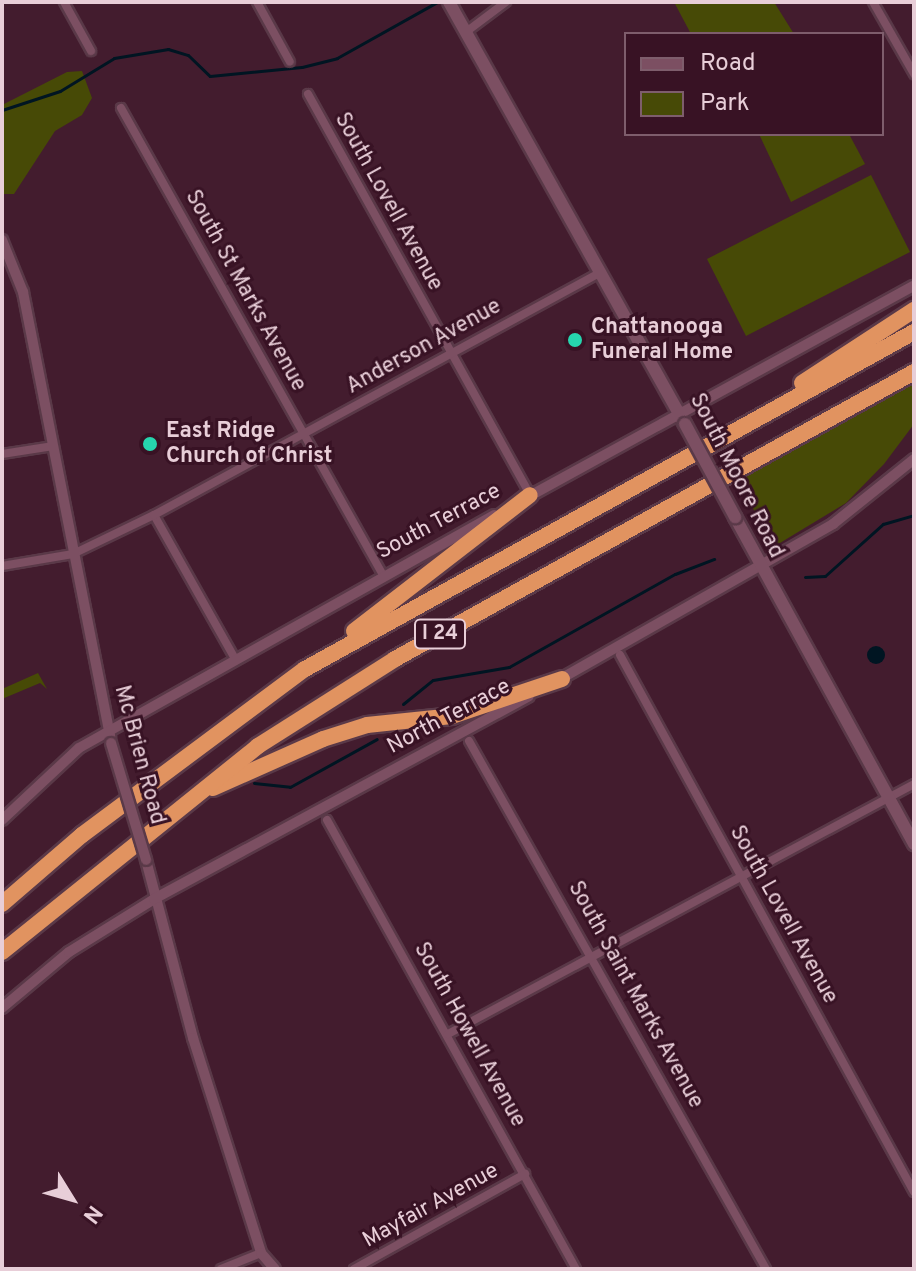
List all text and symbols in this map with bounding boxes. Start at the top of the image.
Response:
legend [624,32,884,136]
text: Road [700,49,756,79]
text: Park [700,89,750,119]
street label: South Lovell Avenue [328,108,448,296]
street label: South St Marks Avenue [178,185,312,397]
street label: Anderson Avenue [342,293,506,401]
place label: Chattanooga Funeral Home [591,314,733,366]
marker: Chattanooga Funeral Home [566,331,584,349]
street label: South Moore Road [683,389,789,563]
place label: East Ridge Church of Christ [166,418,333,470]
marker: East Ridge Church of Christ [141,435,159,453]
street label: South Terrace [372,478,506,566]
road number: I 24 [414,618,466,650]
street label: North Terrace [383,673,515,761]
street label: Mc Brien Road [108,683,170,827]
street label: South Lovell Avenue [723,821,843,1009]
street label: South Saint Marks Avenue [561,876,709,1114]
street label: South Howell Avenue [407,938,531,1132]
street label: Mayfair Avenue [358,1158,504,1254]
north arrow [32,1159,112,1239]
text: N [76,1199,107,1228]

